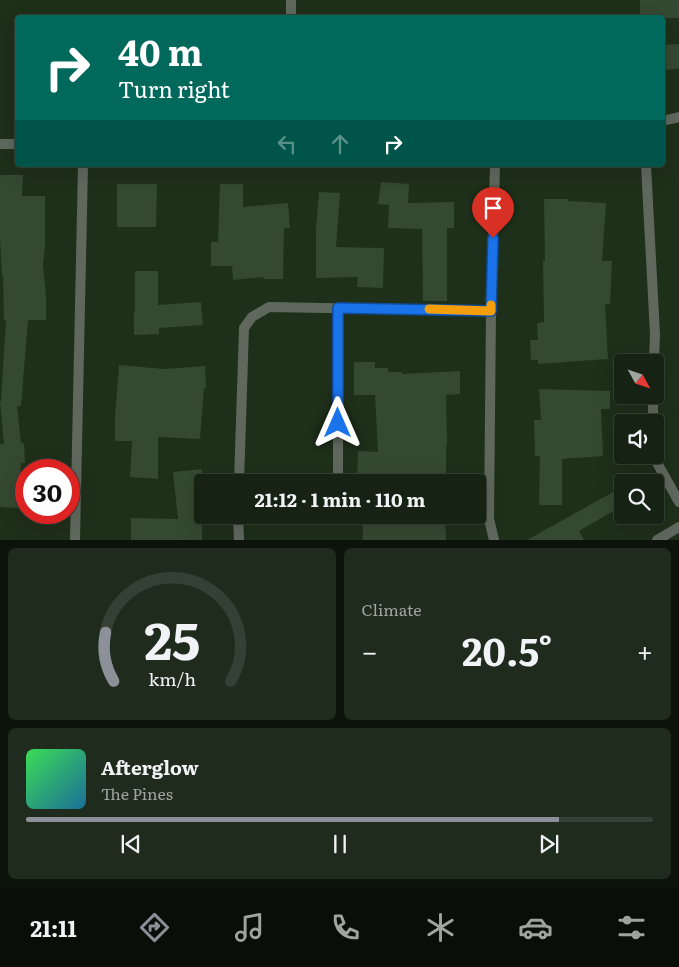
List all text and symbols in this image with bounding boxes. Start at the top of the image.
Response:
text: 40 m [118,25,203,77]
icon: right [35,35,100,100]
text: Turn right [118,72,230,105]
icon: left [273,130,301,158]
icon: ahead [326,130,354,158]
icon: right [379,130,407,158]
pin [472,187,514,238]
icon: arrive [479,194,507,222]
north arrow [614,354,664,404]
map controls [614,354,664,524]
position arrow [311,396,363,448]
button: sound [614,414,664,464]
speed limit sign: 30 [15,459,80,524]
button: search [614,474,664,524]
text: 21:12 · 1 min · 110 m [254,485,426,513]
text: Climate [362,597,422,621]
text: 25 [144,599,200,676]
text: 20.5° [462,621,552,678]
text: − [362,629,378,671]
text: + [637,629,653,671]
text: km/h [148,665,196,692]
text: Afterglow [101,753,199,781]
text: The Pines [101,781,173,805]
icon: previous [117,830,145,858]
icon: pause [326,830,354,858]
icon: next [535,830,563,858]
icon: directions [137,910,172,945]
icon: music [232,910,267,945]
icon: phone [328,910,363,945]
icon: climate [423,910,458,945]
icon: car [518,910,553,945]
icon: filters [614,910,649,945]
text: 21:11 [30,911,77,944]

